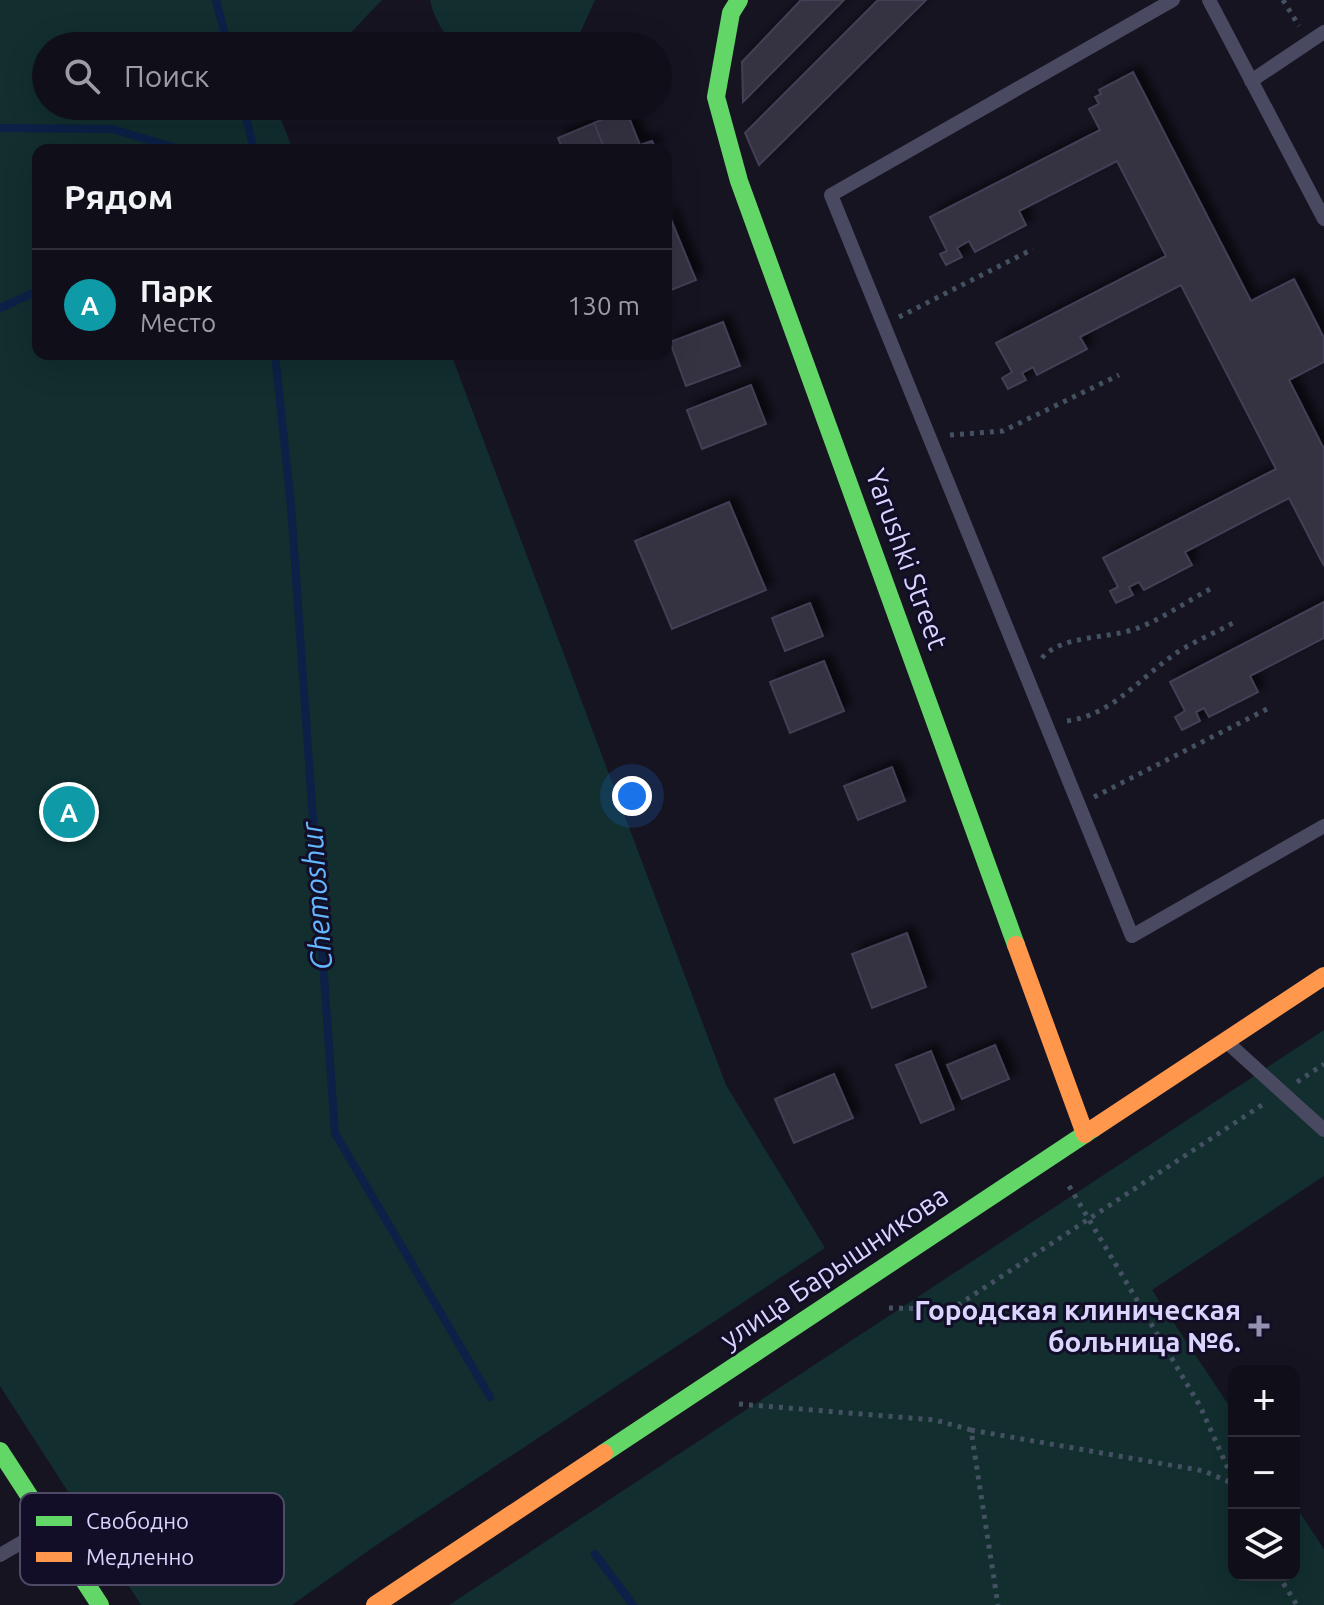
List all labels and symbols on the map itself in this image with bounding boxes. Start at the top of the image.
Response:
street label: Yarushki Street [860,464,955,653]
your location [612,776,652,816]
pin: A [43,782,95,842]
water label: Chemoshur [294,819,338,971]
street label: улица Барышникова [714,1179,953,1354]
place label: Городская клиническая больница №6. [914,1294,1241,1357]
marker: Городская клиническая больница №6. [1248,1315,1270,1337]
legend [20,1493,284,1585]
text: Свободно [86,1508,189,1533]
text: Медленно [86,1544,194,1569]

